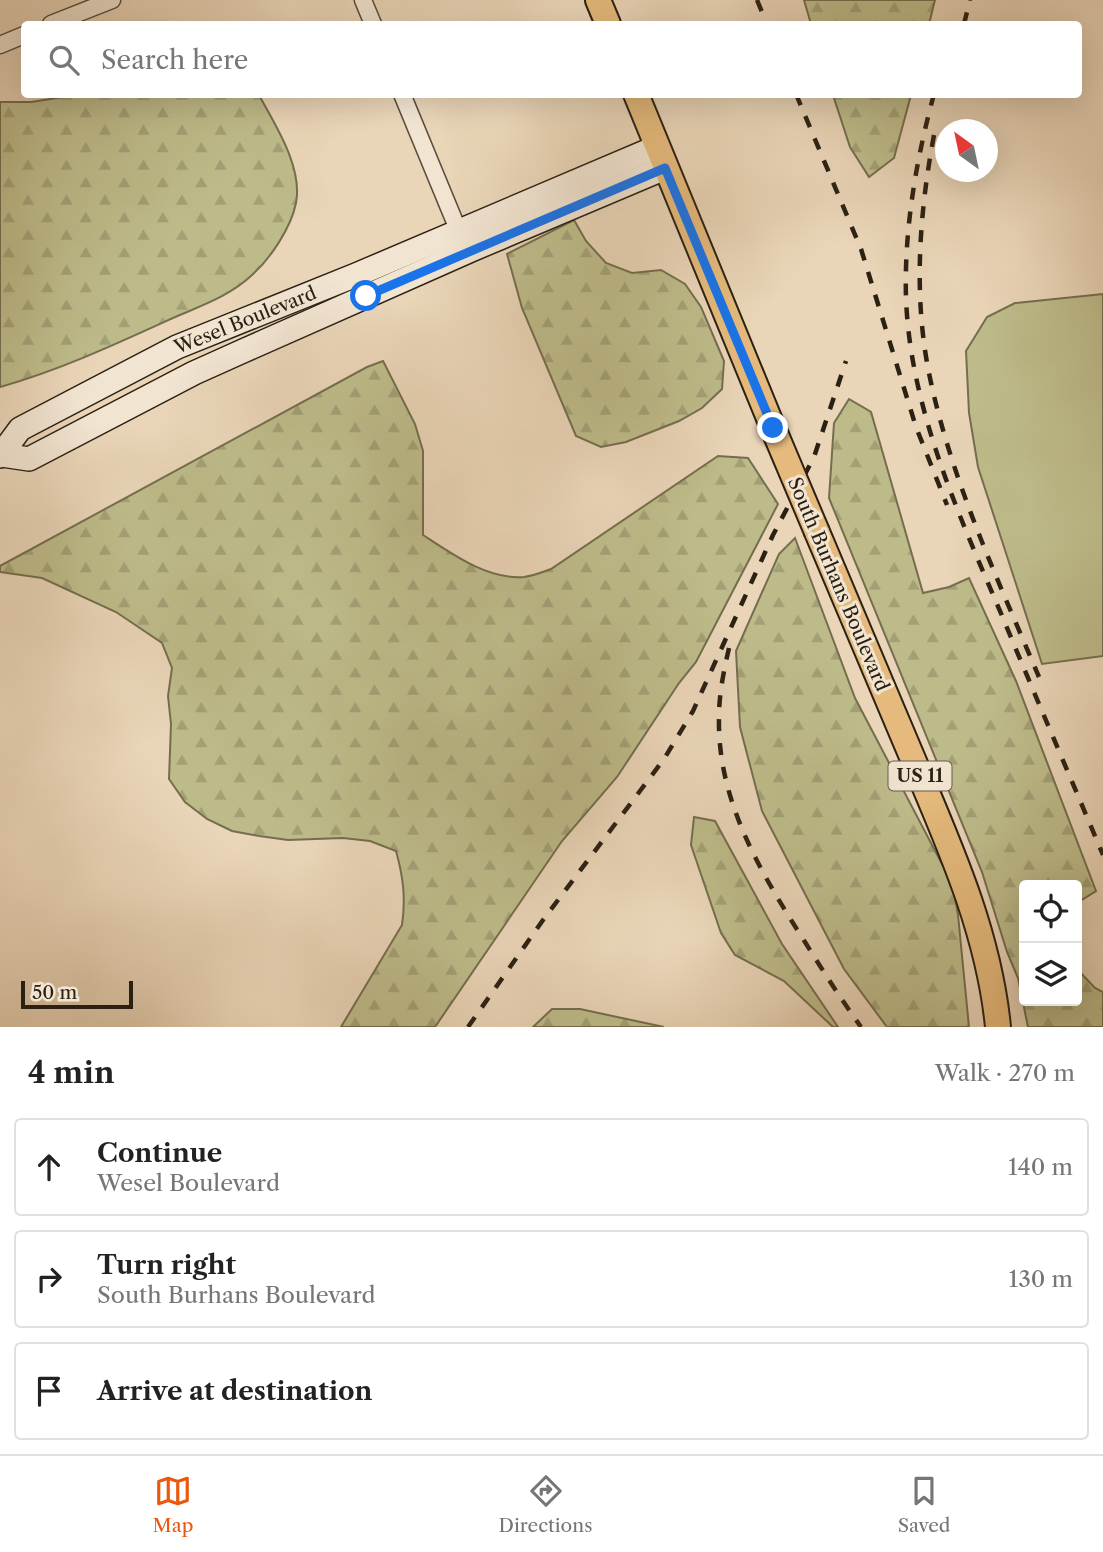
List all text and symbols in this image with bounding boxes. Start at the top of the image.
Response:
search box [21,21,1082,98]
icon: search [45,41,83,79]
text: Search here [101,44,248,76]
north arrow [935,119,998,182]
route start [350,280,381,311]
street label: Wesel Boulevard [170,281,320,359]
route end [757,412,788,443]
street label: South Burhans Boulevard [783,474,894,695]
road number: US 11 [888,762,951,790]
map controls [1019,880,1082,1006]
button: locate [1019,880,1082,943]
button: layers [1019,943,1082,1006]
scale bar [21,978,133,1010]
text: 50 m [32,981,77,1004]
text: 4 min [28,1054,114,1091]
text: Walk · 270 m [935,1059,1075,1087]
text: Continue [97,1137,222,1169]
icon: ahead [30,1148,68,1186]
text: 140 m [1008,1153,1073,1181]
text: Wesel Boulevard [97,1169,280,1197]
text: Turn right [97,1249,236,1281]
icon: right [30,1260,68,1298]
text: 130 m [1009,1265,1073,1293]
text: South Burhans Boulevard [97,1281,376,1309]
icon: arrive [30,1372,68,1410]
text: Arrive at destination [97,1375,372,1407]
tab: Map [153,1472,193,1537]
tab: Directions [499,1472,592,1537]
tab: Saved [898,1472,950,1537]

